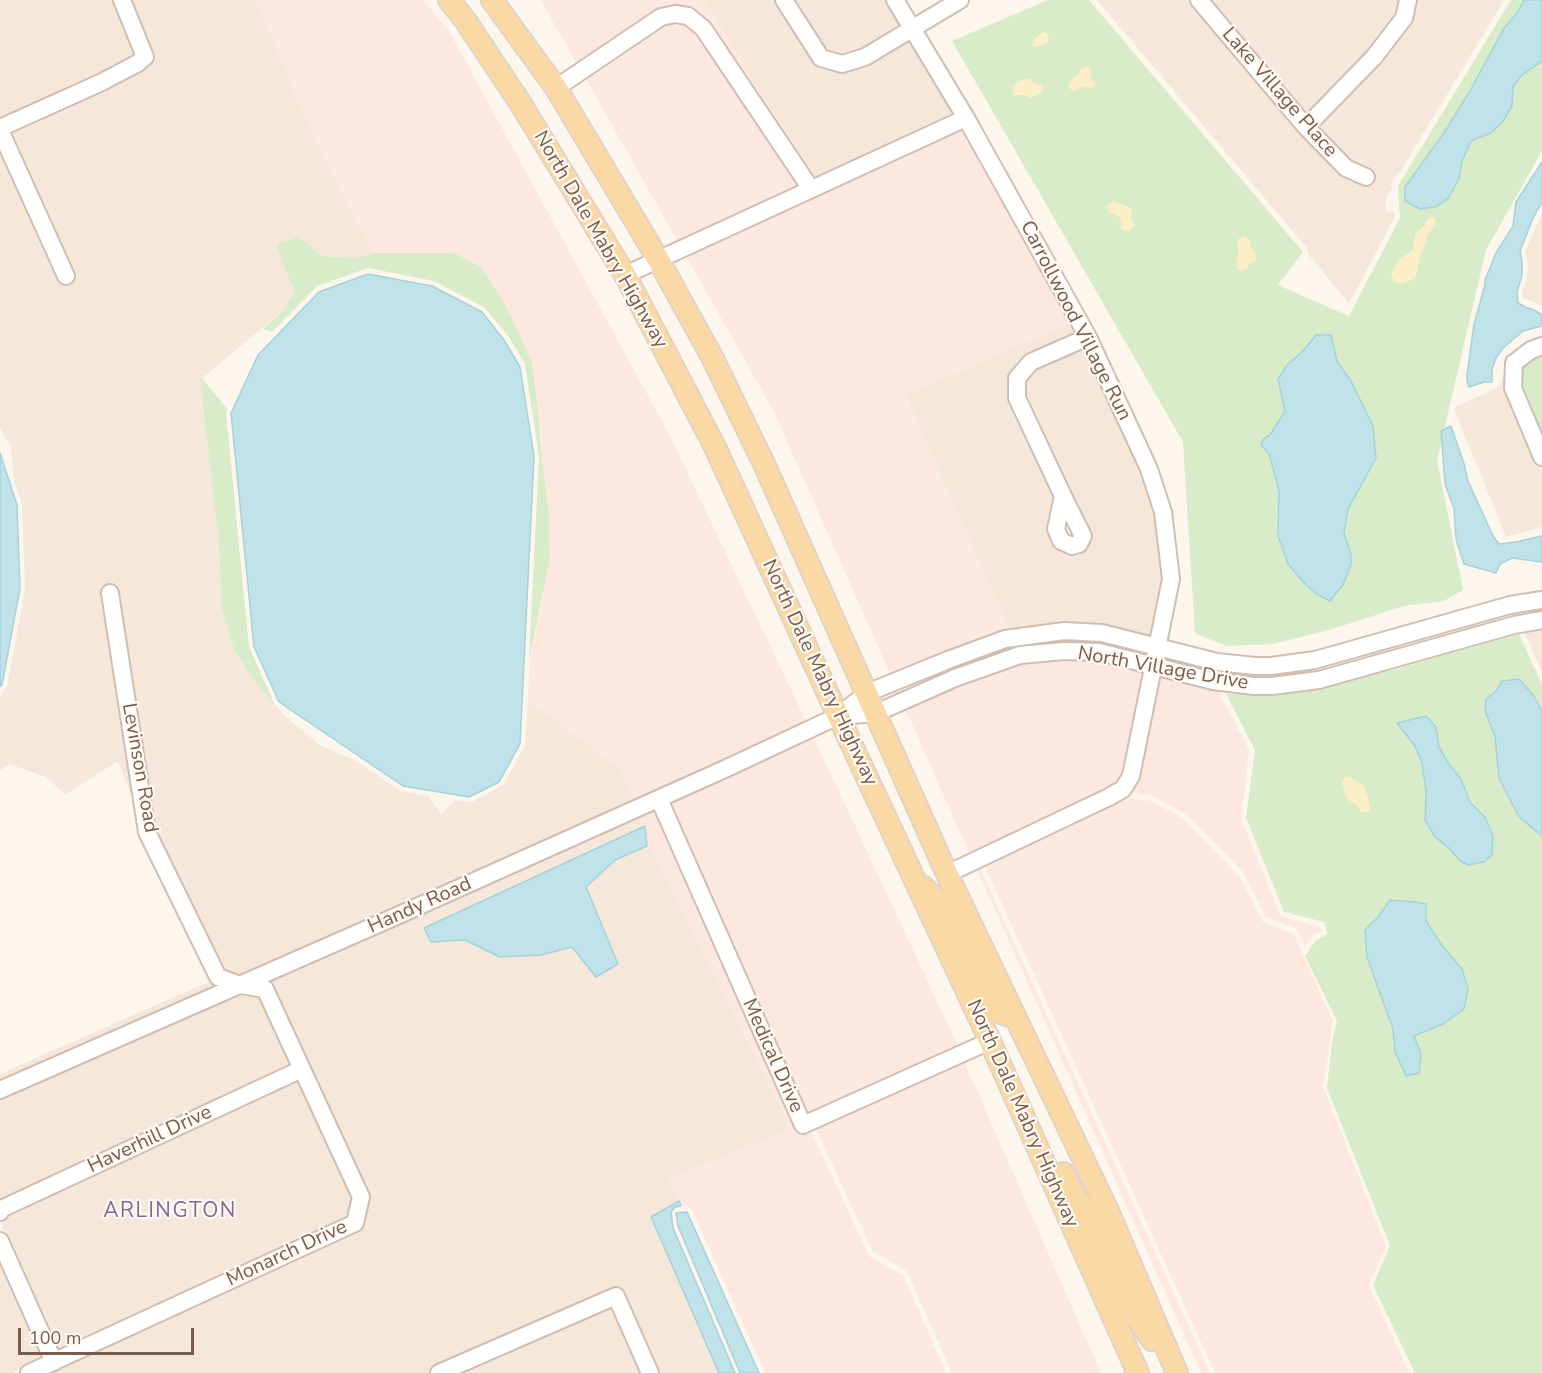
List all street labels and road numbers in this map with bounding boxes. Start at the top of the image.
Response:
street label: Lake Village Place [1216,23,1342,163]
street label: North Dale Mabry Highway [528,127,672,353]
street label: Carrollwood Village Run [1014,217,1136,425]
street label: North Dale Mabry Highway [756,556,882,790]
street label: North Village Drive [1076,642,1250,696]
street label: Levinson Road [116,701,162,835]
street label: Handy Road [365,873,475,939]
street label: Medical Drive [736,995,808,1117]
street label: North Dale Mabry Highway [961,996,1083,1232]
street label: Haverhill Drive [84,1101,216,1179]
street label: Monarch Drive [223,1216,351,1292]

